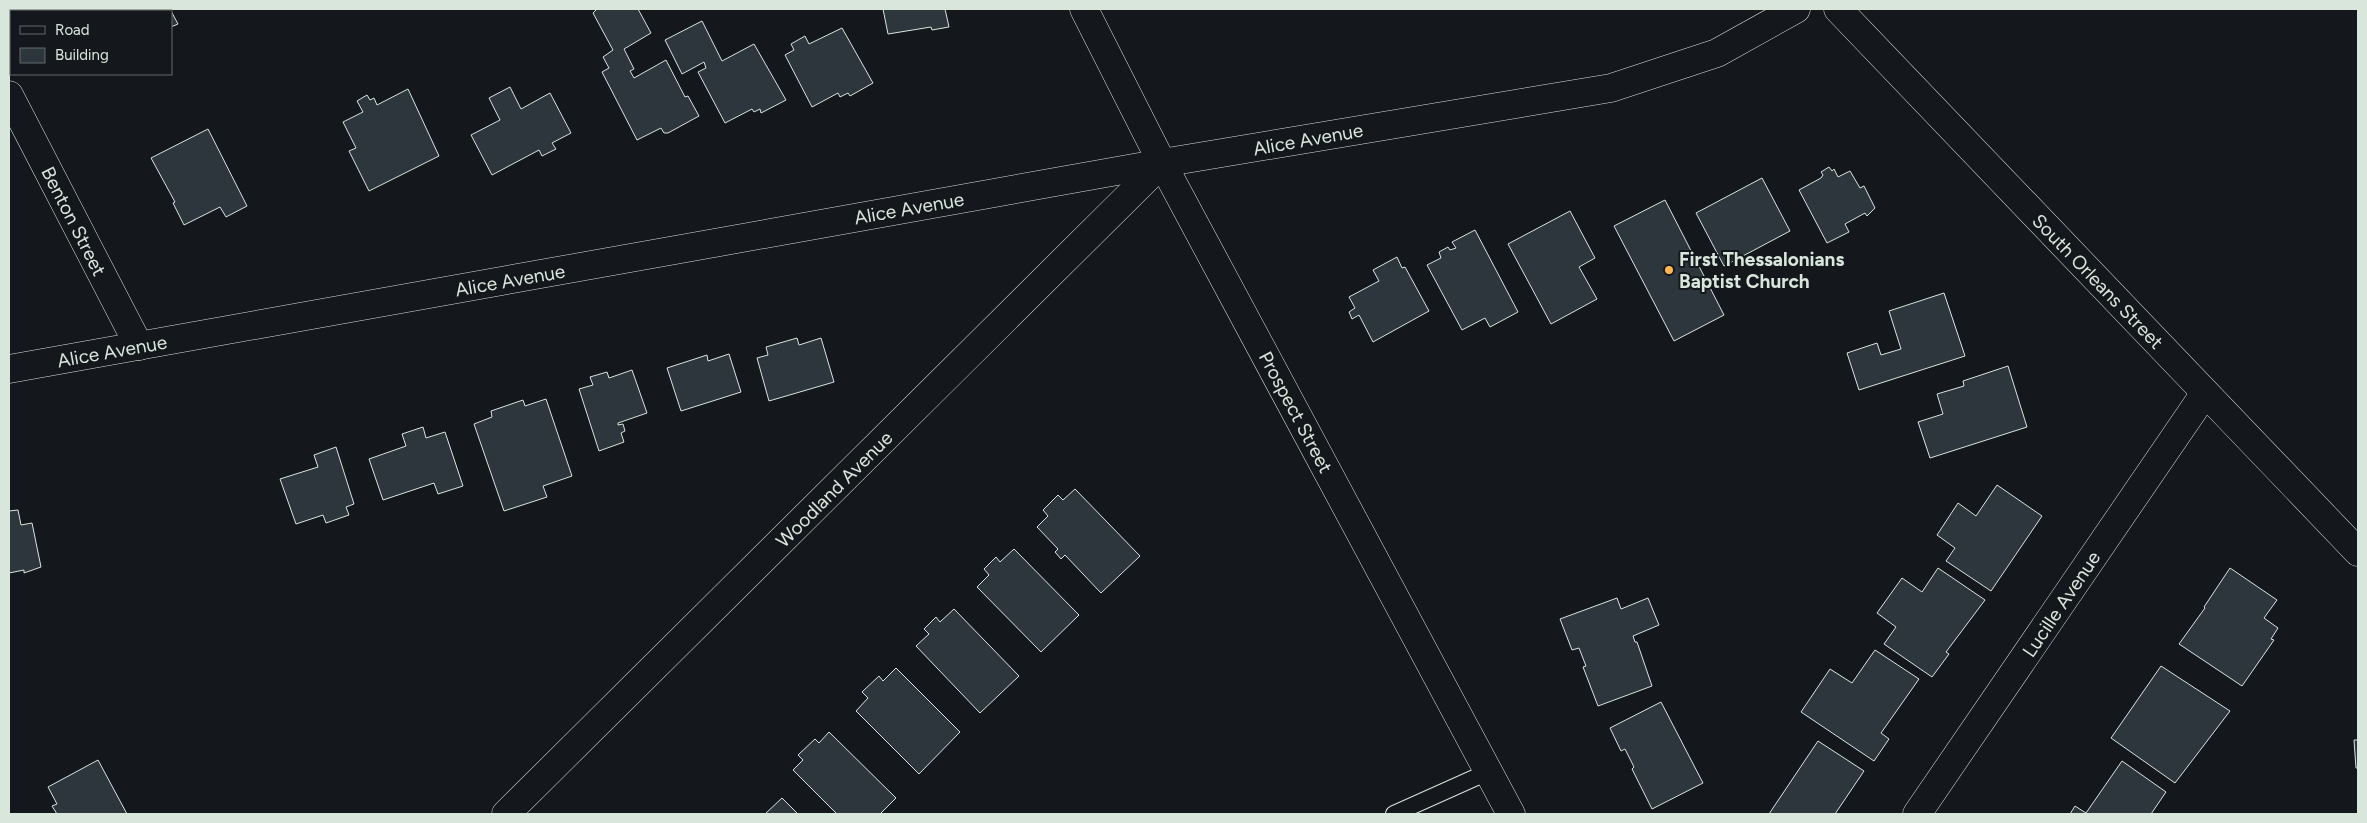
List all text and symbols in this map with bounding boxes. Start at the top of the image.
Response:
legend [10,10,172,75]
text: Road [55,21,90,39]
text: Building [55,46,109,64]
street label: Alice Avenue [1251,119,1365,160]
street label: Benton Street [36,163,111,280]
street label: Alice Avenue [852,188,966,229]
street label: South Orleans Street [2027,209,2168,354]
place label: First Thessalonians Baptist Church [1679,248,1844,293]
street label: Alice Avenue [453,260,567,301]
marker: First Thessalonians Baptist Church [1663,264,1675,276]
street label: Alice Avenue [55,331,169,372]
street label: Prospect Street [1254,348,1337,477]
street label: Woodland Avenue [771,426,897,552]
street label: Lucille Avenue [2018,547,2105,662]

